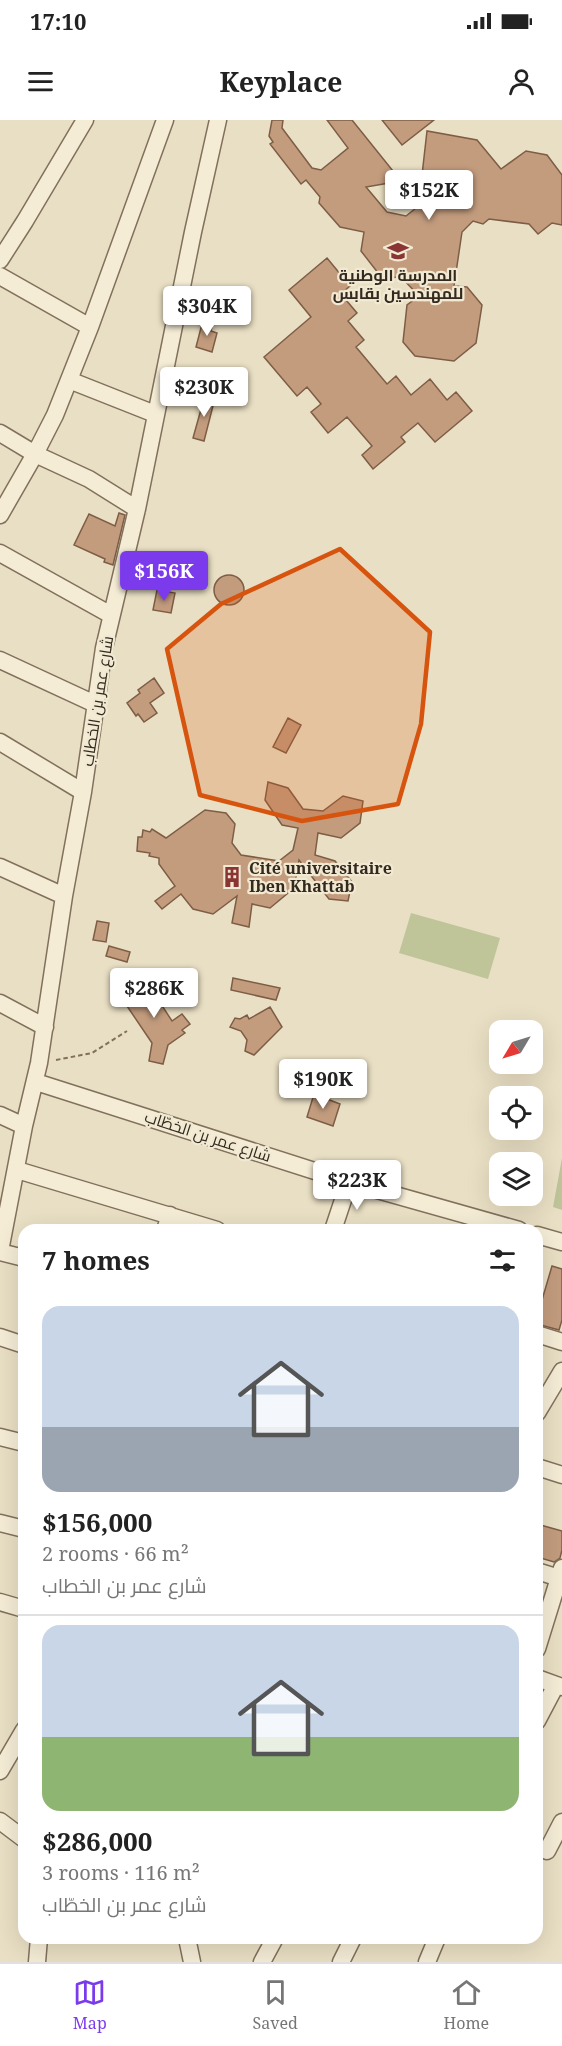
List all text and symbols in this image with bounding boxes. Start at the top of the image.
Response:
text: 17:10 [30,6,86,36]
text: Keyplace [219,63,343,100]
icon: menu [24,65,57,98]
icon: person [505,65,538,98]
pin: $152K [387,170,471,221]
text: $152K [399,176,459,203]
school or university icon: المدرسة الوطنية للمهندسين بقابس [386,239,410,263]
place label: المدرسة الوطنية للمهندسين بقابس [333,264,463,304]
pin: $304K [165,286,249,337]
text: $304K [177,292,237,319]
pin: $230K [162,367,246,418]
text: $230K [174,373,234,400]
pin: $156K [122,551,206,602]
text: $156K [134,557,194,584]
street label: شارع عمر بن الخطاب [76,634,119,768]
place label: Cité universitaire Iben Khattab [249,857,392,897]
building icon: Cité universitaire Iben Khattab [220,865,244,889]
pin: $286K [112,968,196,1019]
text: $286K [124,974,184,1001]
north arrow [489,1020,543,1074]
map controls [489,1020,543,1206]
pin: $190K [281,1059,365,1110]
text: $190K [293,1065,353,1092]
button: locate [489,1086,543,1140]
street label: شارع عمر بن الخطّاب [142,1105,274,1168]
button: layers [489,1152,543,1206]
pin: $223K [315,1160,399,1211]
text: $223K [327,1166,387,1193]
text: 7 homes [42,1242,150,1278]
icon: filters [486,1244,519,1277]
icon: home [227,1345,335,1453]
text: $156,000 [42,1504,152,1540]
text: 2 rooms · 66 m² [42,1540,189,1567]
text: شارع عمر بن الخطاب [42,1572,207,1599]
icon: home [227,1664,335,1772]
text: $286,000 [42,1823,152,1859]
text: 3 rooms · 116 m² [42,1859,200,1886]
text: شارع عمر بن الخطّاب [42,1891,207,1918]
tab: Map [73,1976,107,2034]
tab: Saved [252,1976,298,2034]
tab: Home [444,1976,489,2034]

